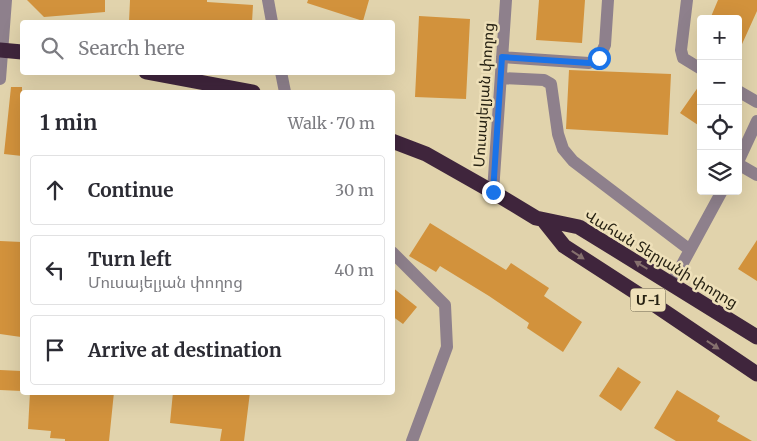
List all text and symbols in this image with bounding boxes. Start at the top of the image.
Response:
map controls [697,15,742,195]
button: + [697,15,742,60]
search box [20,20,395,75]
street label: Մուսայելյան փողոց [469,22,498,168]
icon: search [38,34,66,62]
text: Search here [78,36,185,60]
route start [588,47,611,70]
button: − [697,60,742,105]
button: locate [697,105,742,150]
text: 1 min [40,109,97,136]
text: Walk · 70 m [288,113,375,133]
button: layers [697,150,742,195]
icon: ahead [41,176,69,204]
text: Continue [88,178,174,202]
text: 30 m [335,180,374,200]
route end [482,181,505,204]
street label: Վահան Տերյանի փողոց [581,205,741,312]
text: Turn left [88,247,172,271]
one-way arrow [571,251,584,260]
icon: left [41,256,69,284]
text: 40 m [334,260,374,280]
one-way arrow [635,260,648,269]
text: Մուսայելյան փողոց [88,272,243,292]
road number: Մ-1 [630,288,666,312]
icon: arrive [41,336,69,364]
text: Arrive at destination [88,338,282,362]
one-way arrow [707,340,720,349]

